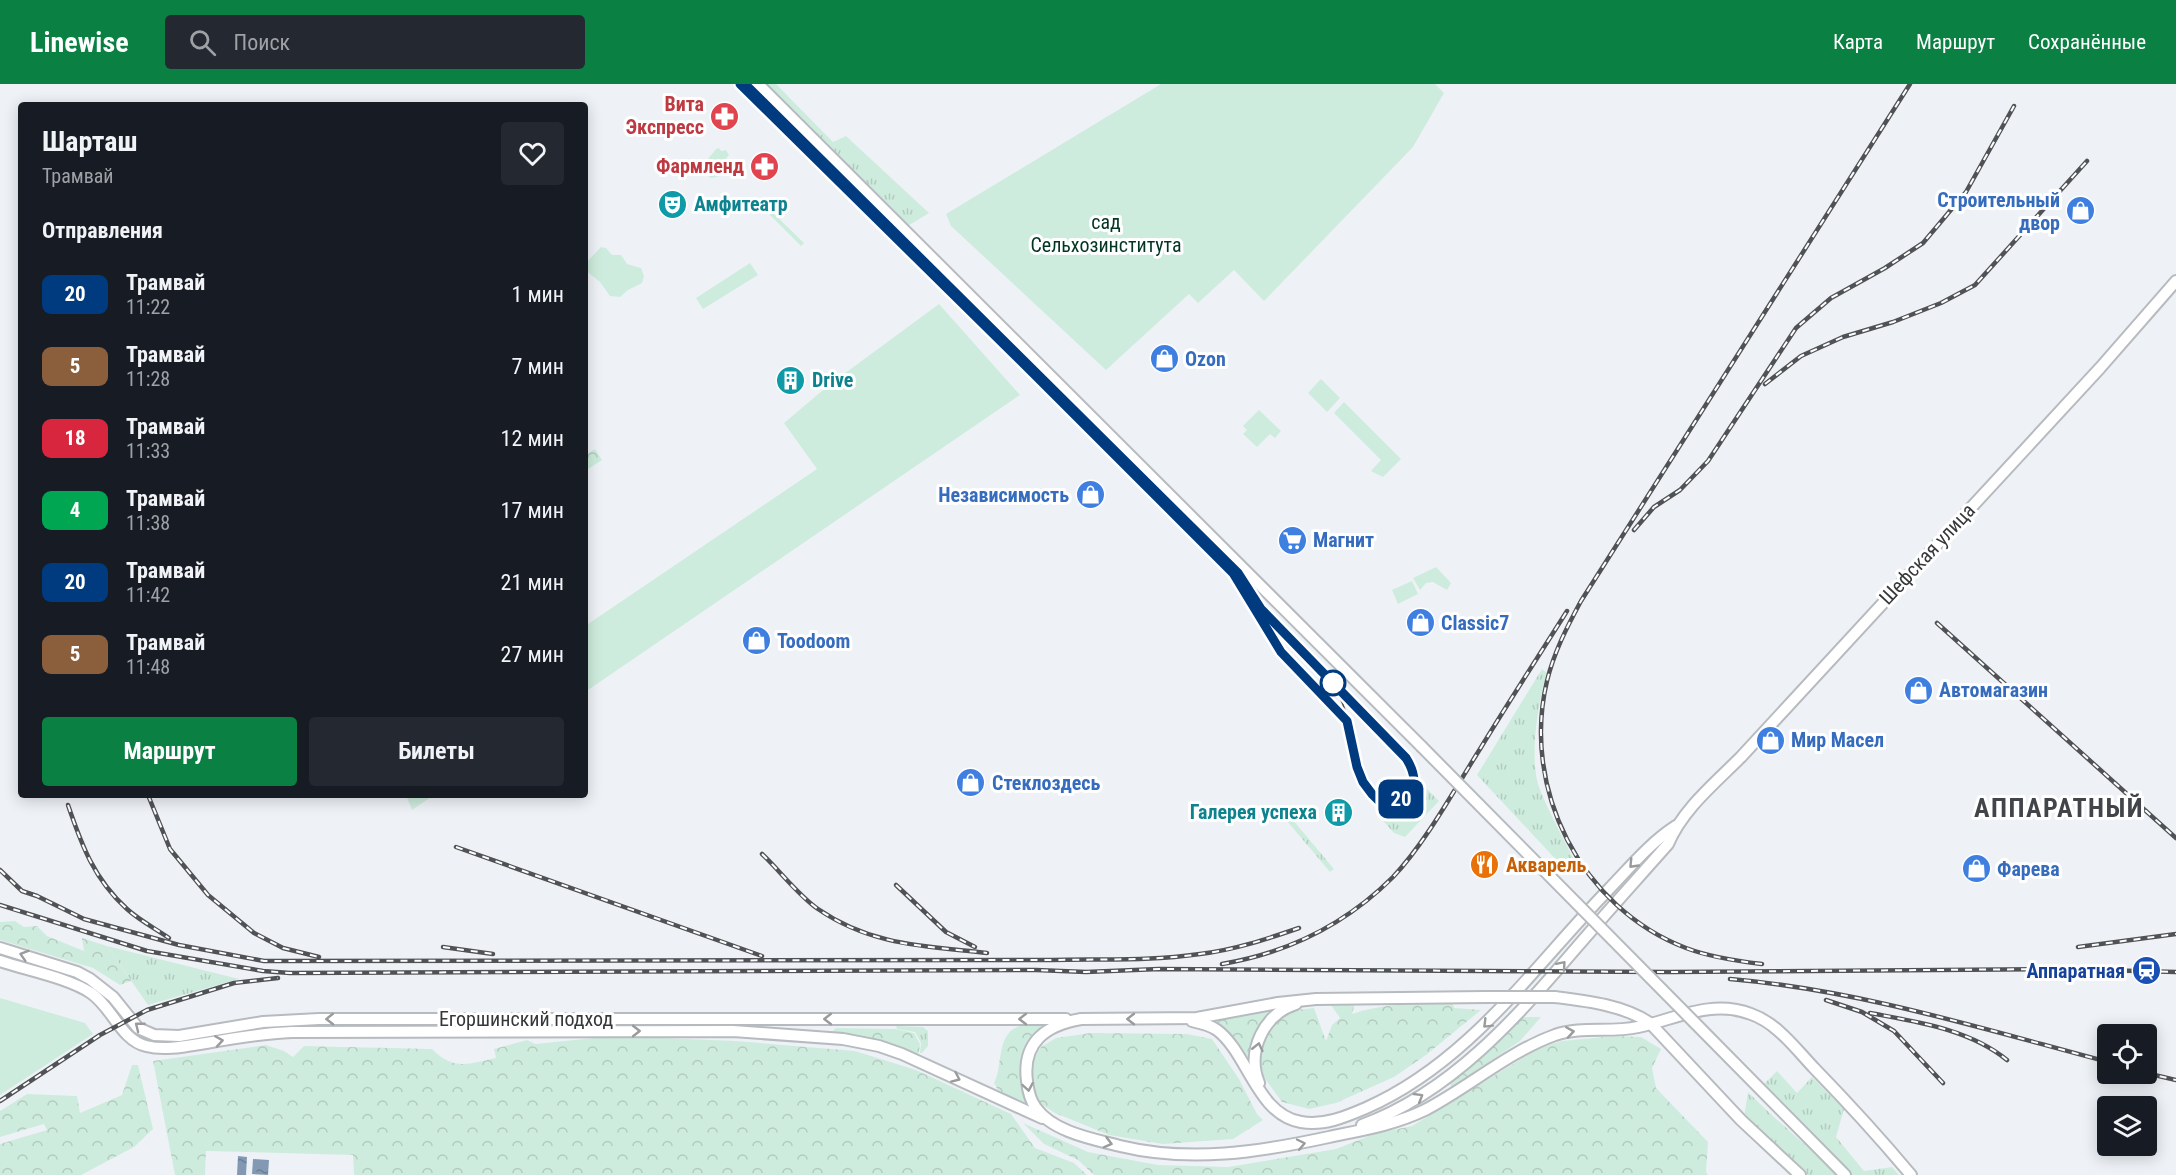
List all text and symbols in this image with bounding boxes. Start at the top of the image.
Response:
search box [165,15,585,69]
text: Linewise [30,26,129,59]
icon: search [186,26,219,59]
text: Поиск [234,30,290,55]
text: Карта [1833,30,1883,54]
text: Маршрут [1916,30,1995,54]
text: Сохранённые [2028,30,2146,54]
place label: Вита Экспресс [626,92,704,139]
pharmacy icon: Вита Экспресс [709,100,741,132]
button: heart [501,122,564,185]
text: Шарташ [42,125,138,158]
pharmacy icon: Фармленд [749,150,781,182]
place label: Фармленд [656,154,744,178]
text: Трамвай [42,164,114,188]
theatre icon: Амфитеатр [657,188,689,220]
place label: Строительный двор [1937,188,2060,235]
place label: Амфитеатр [694,192,788,216]
shop icon: Строительный двор [2065,195,2097,227]
park label: сад Сельхозинститута [1030,210,1182,257]
text: Отправления [42,218,163,243]
text: Трамвай [126,270,205,295]
text: 20 [64,282,86,306]
text: 1 мин [511,282,564,307]
text: 11:22 [126,295,170,319]
text: Трамвай [126,342,205,367]
shop icon: Ozon [1148,343,1180,375]
place label: Ozon [1185,347,1226,371]
text: 5 [70,354,80,378]
text: 7 мин [511,354,564,379]
building icon: Drive [775,364,807,396]
text: 11:28 [126,367,170,391]
place label: Drive [812,368,853,392]
text: Трамвай [126,414,205,439]
text: 18 [64,426,86,450]
text: 12 мин [501,426,564,451]
text: 11:33 [126,439,170,463]
shop icon: Независимость [1074,479,1106,511]
place label: Независимость [938,483,1069,507]
text: Трамвай [126,486,205,511]
text: 4 [70,498,80,522]
text: 17 мин [501,498,564,523]
street label: Шефская улица [1874,499,1980,609]
text: 11:38 [126,511,170,535]
supermarket icon: Магнит [1276,524,1308,556]
place label: Магнит [1313,528,1374,552]
text: Трамвай [126,558,205,583]
text: 20 [64,570,86,594]
text: 21 мин [501,570,564,595]
text: 11:42 [126,583,170,607]
shop icon: Classic7 [1404,607,1436,639]
place label: Classic7 [1441,611,1509,635]
shop icon: Toodoom [740,625,772,657]
place label: Toodoom [777,629,850,653]
text: Трамвай [126,630,205,655]
text: 5 [70,642,80,666]
text: 27 мин [501,642,564,667]
text: 11:48 [126,655,170,679]
unlabelled marker [1320,670,1346,696]
shop icon: Автомагазин [1902,674,1934,706]
place label: Автомагазин [1939,678,2048,702]
button: Маршрут [42,717,297,786]
button: Билеты [309,717,564,786]
shop icon: Мир Масел [1754,724,1786,756]
place label: Мир Масел [1791,728,1884,752]
shop icon: Стеклоздесь [955,767,987,799]
place label: Стеклоздесь [992,771,1101,795]
line badge: 20 [1374,780,1428,818]
text: 20 [1390,787,1412,811]
district label: АППАРАТНЫЙ [1974,793,2144,823]
building icon: Галерея успеха [1322,796,1354,828]
place label: Галерея успеха [1190,800,1317,824]
restaurant icon: Акварель [1469,849,1501,881]
place label: Акварель [1506,853,1586,877]
shop icon: Фарева [1960,853,1992,885]
one-way arrow [1629,857,1640,868]
place label: Фарева [1997,857,2060,881]
one-way arrow [20,950,30,963]
station icon: Аппаратная [2130,955,2162,987]
place label: Аппаратная [2027,959,2125,983]
one-way arrow [1555,961,1566,972]
street label: Егоршинский подход [439,1007,613,1031]
one-way arrow [325,1013,334,1025]
one-way arrow [823,1013,832,1025]
one-way arrow [1018,1013,1027,1025]
one-way arrow [1127,1013,1136,1025]
one-way arrow [1483,1016,1494,1027]
one-way arrow [135,1023,146,1034]
map controls [2097,1024,2157,1156]
button: locate [2097,1024,2157,1084]
one-way arrow [631,1025,640,1037]
one-way arrow [1565,1027,1574,1039]
one-way arrow [214,1035,224,1047]
one-way arrow [1250,1042,1263,1052]
one-way arrow [949,1071,960,1083]
one-way arrow [1022,1083,1034,1092]
one-way arrow [1413,1092,1423,1104]
button: layers [2097,1096,2157,1156]
one-way arrow [1103,1135,1113,1148]
one-way arrow [1296,1138,1306,1151]

